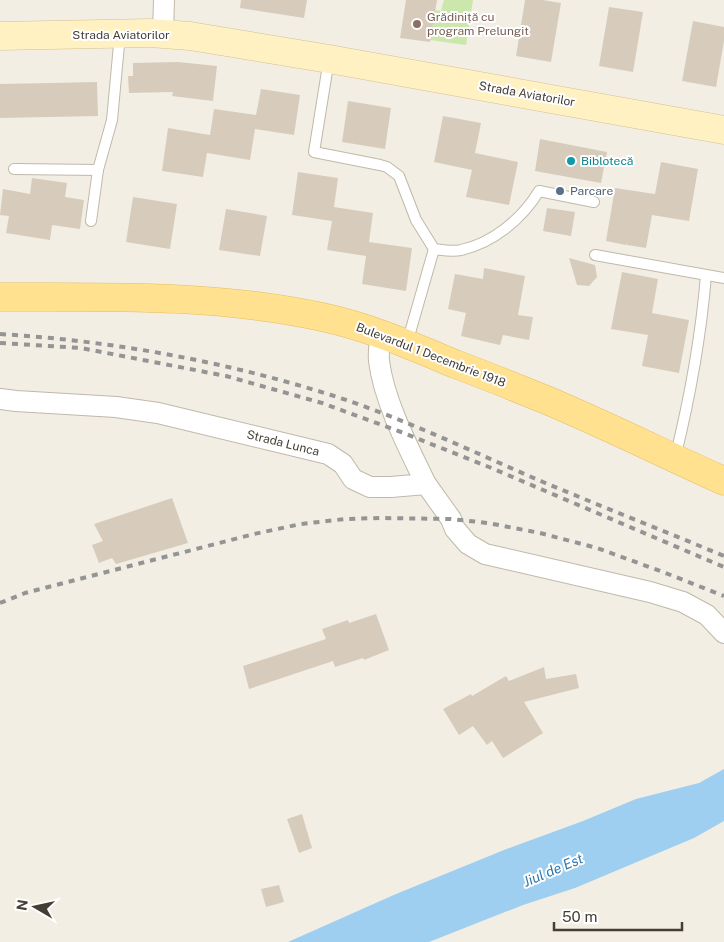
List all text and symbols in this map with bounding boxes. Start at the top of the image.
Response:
place label: Grădiniță cu program Prelungit [427,10,529,38]
marker: Grădiniță cu program Prelungit [411,18,423,30]
street label: Strada Aviatorilor [72,28,170,42]
street label: Strada Aviatorilor [478,79,576,109]
place label: Biblotecă [581,154,633,168]
marker: Biblotecă [565,155,577,167]
place label: Parcare [570,184,613,198]
marker: Parcare [554,185,566,197]
street label: Bulevardul 1 Decembrie 1918 [354,320,508,390]
street label: Strada Lunca [245,427,321,459]
water label: Jiul de Est [521,850,586,890]
north arrow [10,882,60,932]
text: N [13,898,31,912]
scale bar [554,900,682,932]
text: 50 m [562,908,597,925]

